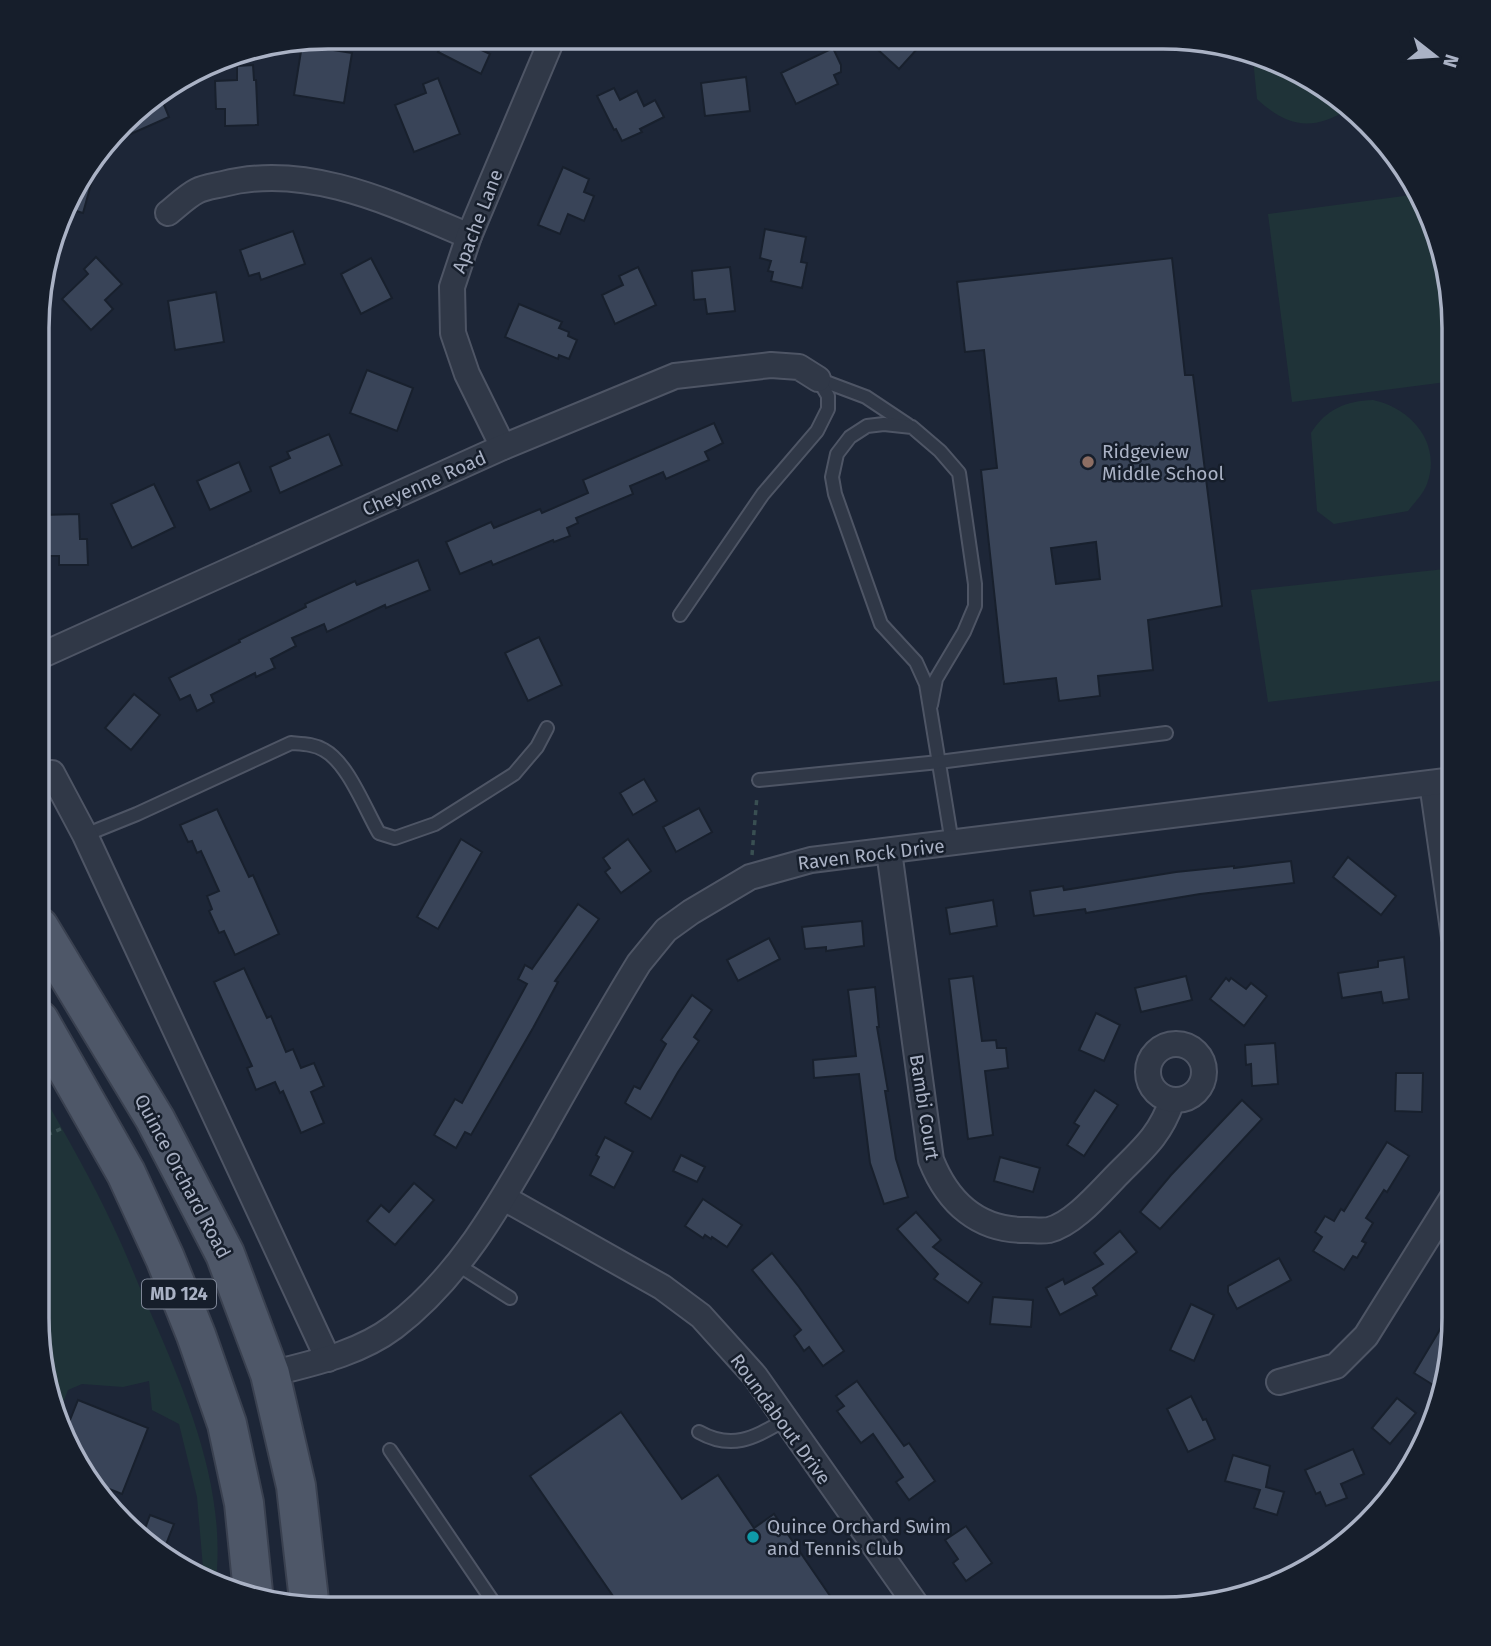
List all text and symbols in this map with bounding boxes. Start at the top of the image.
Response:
north arrow [1400,21,1470,91]
text: N [1438,51,1464,70]
street label: Apache Lane [447,166,508,276]
place label: Ridgeview Middle School [1102,440,1224,485]
street label: Cheyenne Road [359,446,490,521]
marker: Ridgeview Middle School [1080,454,1096,470]
street label: Raven Rock Drive [796,834,946,875]
street label: Bambi Court [905,1053,944,1162]
street label: Quince Orchard Road [130,1090,235,1262]
road number: MD 124 [142,1280,216,1308]
street label: Roundabout Drive [725,1349,836,1489]
place label: Quince Orchard Swim and Tennis Club [767,1515,951,1560]
marker: Quince Orchard Swim and Tennis Club [745,1529,761,1545]

